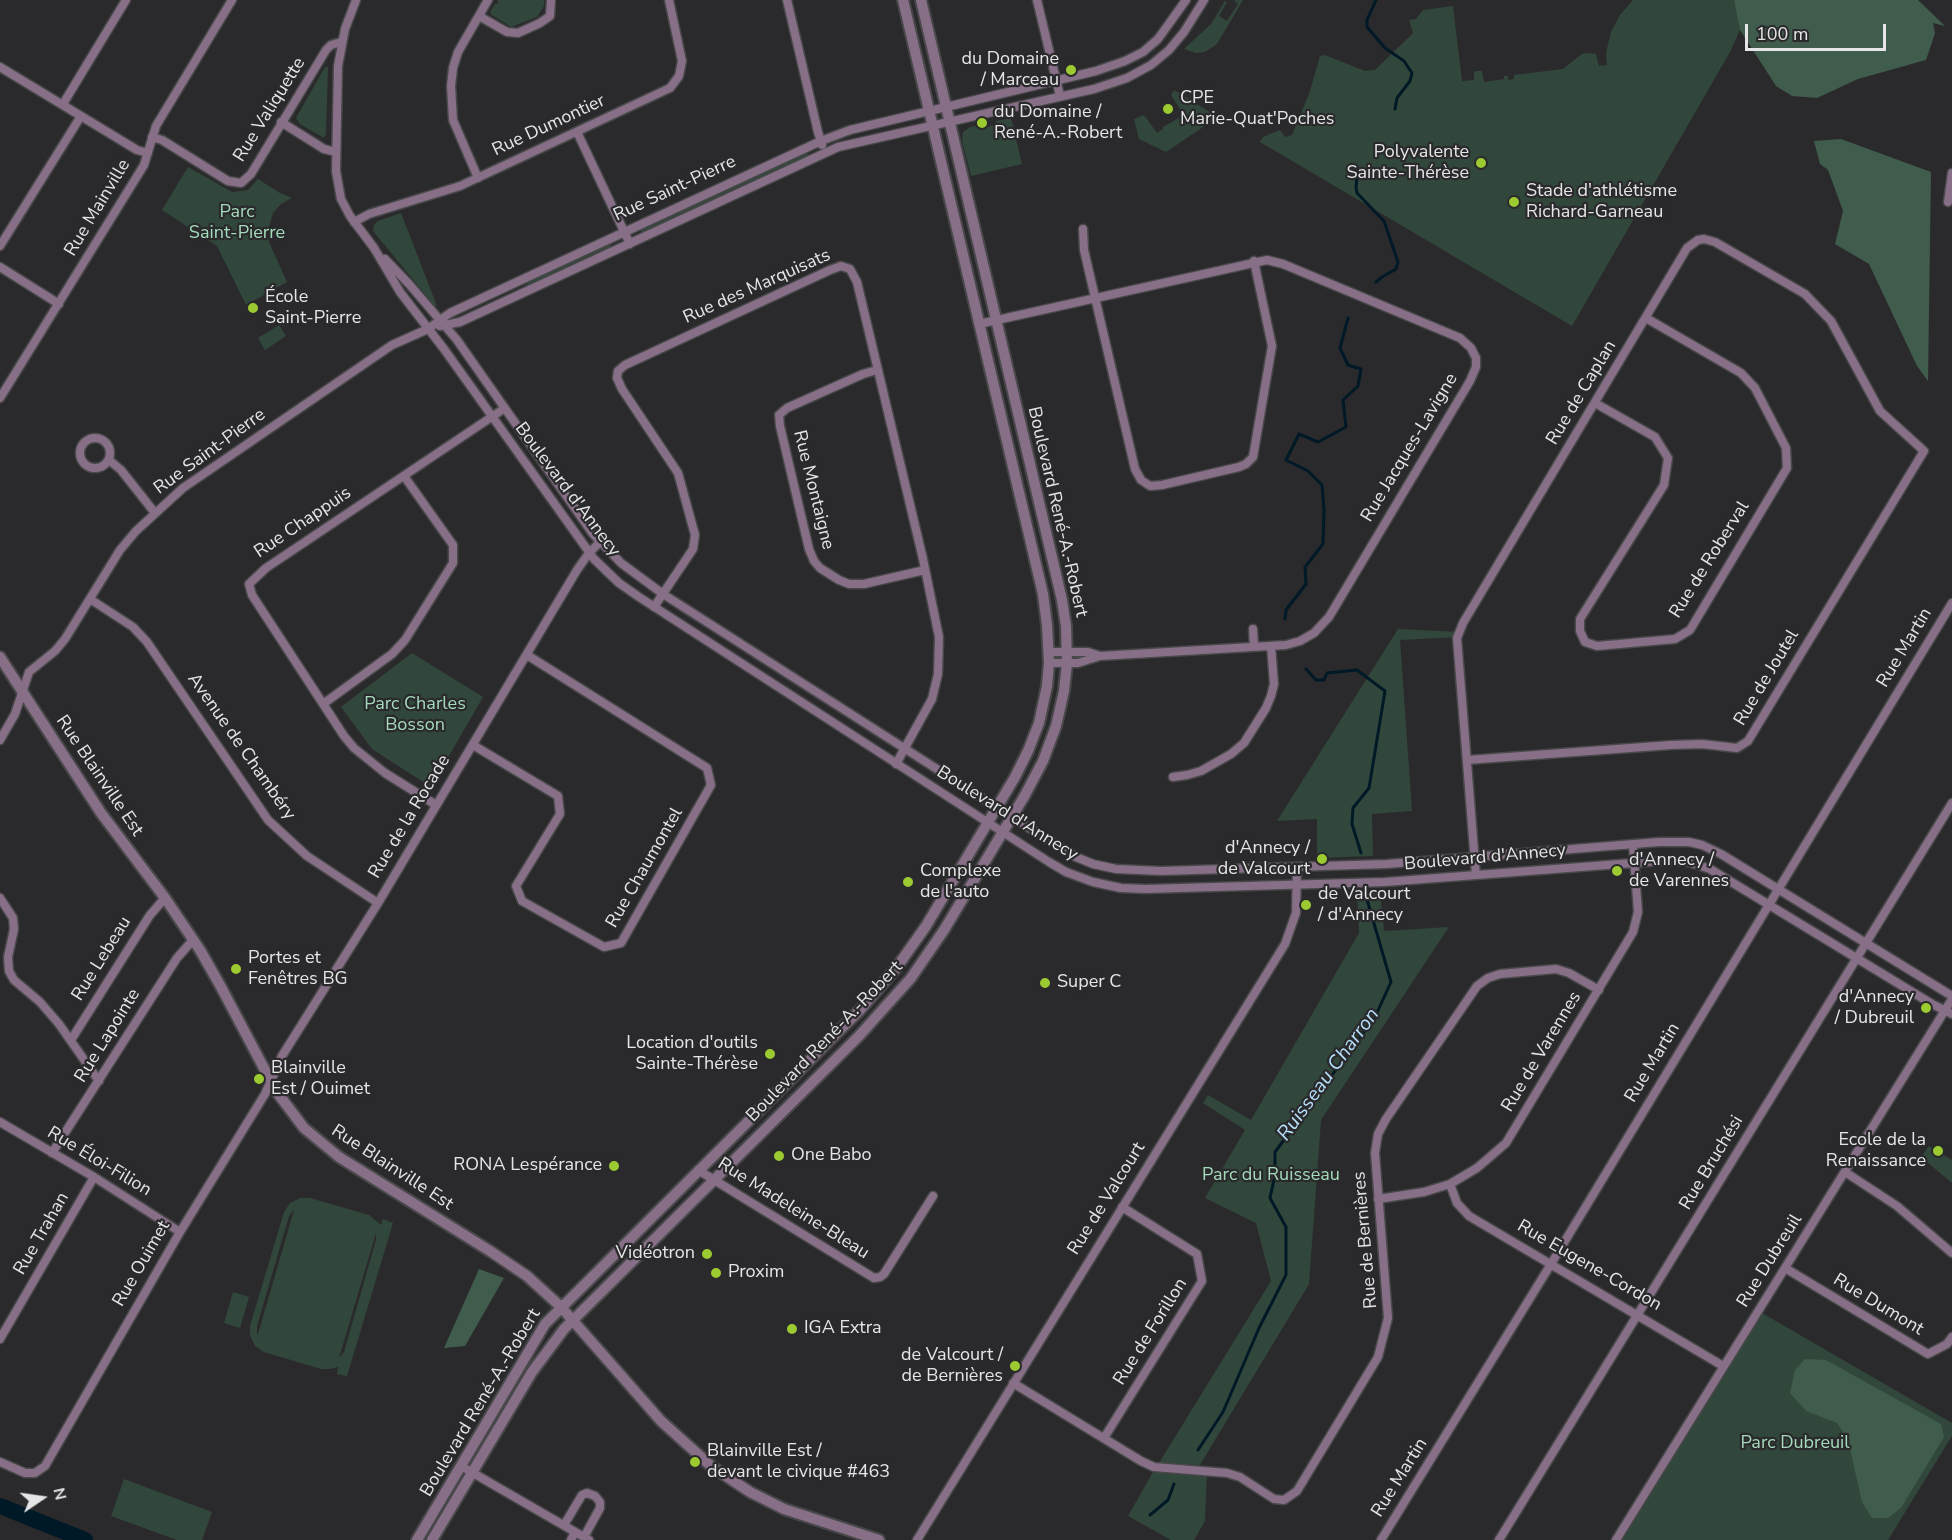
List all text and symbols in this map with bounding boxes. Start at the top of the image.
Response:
scale bar [1748,12,1889,50]
text: 100 m [1756,22,1808,46]
place label: du Domaine / Marceau [961,49,1059,92]
street label: Rue Valiquette [229,54,311,166]
marker: du Domaine / Marceau [1064,63,1078,77]
place label: CPE Marie-Quat'Poches [1180,88,1334,130]
street label: Rue Dumontier [489,90,609,162]
place label: du Domaine / René-A.-Robert [994,102,1122,144]
marker: CPE Marie-Quat'Poches [1161,102,1175,116]
marker: du Domaine / René-A.-Robert [975,116,989,130]
place label: Polyvalente Sainte-Thérèse [1346,142,1469,184]
street label: Rue Saint-Pierre [610,151,740,227]
street label: Rue Mainville [61,156,135,260]
marker: Polyvalente Sainte-Thérèse [1474,156,1488,170]
place label: Stade d'athlétisme Richard-Garneau [1526,181,1677,224]
marker: Stade d'athlétisme Richard-Garneau [1507,195,1521,209]
park label: Parc Saint-Pierre [189,202,285,244]
street label: Rue des Marquisats [680,245,834,329]
place label: École Saint-Pierre [265,287,361,330]
marker: École Saint-Pierre [246,301,260,315]
street label: Rue de Caplan [1542,337,1622,449]
street label: Rue Jacques-Lavigne [1357,370,1463,526]
street label: Rue Saint-Pierre [150,404,270,500]
street label: Boulevard René-A.-Robert [1022,405,1092,619]
street label: Boulevard d'Annecy [510,419,624,561]
street label: Rue Montaigne [788,428,838,552]
street label: Rue Chappuis [250,483,356,563]
street label: Rue de Roberval [1665,498,1755,622]
street label: Rue Martin [1873,604,1937,692]
street label: Rue de Joutel [1730,626,1804,730]
street label: Avenue de Chambéry [182,669,300,825]
park label: Parc Charles Bosson [364,694,466,736]
street label: Rue Blainville Est [51,711,147,841]
street label: Rue de la Rocade [365,751,455,883]
street label: Boulevard d'Annecy [932,762,1082,866]
street label: Rue Chaumontel [602,804,688,932]
place label: d'Annecy / de Valcourt [1218,838,1310,880]
street label: Boulevard d'Annecy [1403,840,1567,876]
place label: d'Annecy / de Varennes [1629,850,1729,892]
marker: d'Annecy / de Valcourt [1315,852,1329,866]
place label: Complexe de l'auto [920,861,1001,904]
marker: d'Annecy / de Varennes [1610,864,1624,878]
marker: Complexe de l'auto [901,875,915,889]
place label: de Valcourt / d'Annecy [1318,884,1410,926]
marker: de Valcourt / d'Annecy [1299,898,1313,912]
street label: Rue Lebeau [68,913,136,1005]
place label: Portes et Fenêtres BG [248,948,348,990]
street label: Boulevard René-A.-Robert [742,957,908,1127]
marker: Portes et Fenêtres BG [229,962,243,976]
place label: Super C [1057,972,1121,994]
marker: Super C [1038,976,1052,990]
street label: Rue Lapointe [71,985,145,1087]
place label: d'Annecy / Dubreuil [1835,987,1914,1030]
street label: Rue de Varennes [1498,988,1586,1116]
marker: d'Annecy / Dubreuil [1919,1001,1933,1015]
water label: Ruisseau Charron [1273,1004,1385,1146]
street label: Rue Martin [1621,1019,1685,1107]
place label: Location d'outils Sainte-Thérèse [626,1033,758,1076]
marker: Location d'outils Sainte-Thérèse [763,1047,777,1061]
place label: Blainville Est / Ouimet [271,1058,370,1100]
marker: Blainville Est / Ouimet [252,1072,266,1086]
street label: Rue Bruchési [1675,1112,1749,1214]
street label: Rue Blainville Est [327,1121,457,1215]
street label: Rue Éloi-Filion [43,1122,155,1202]
place label: Ecole de la Renaissance [1826,1130,1926,1172]
street label: Rue de Valcourt [1064,1139,1150,1259]
marker: Ecole de la Renaissance [1931,1144,1945,1158]
place label: One Babo [791,1145,871,1167]
marker: One Babo [772,1149,786,1163]
street label: Rue Madeleine-Bleau [713,1154,873,1264]
place label: RONA Lespérance [453,1155,602,1177]
marker: RONA Lespérance [607,1159,621,1173]
park label: Parc du Ruisseau [1202,1165,1340,1187]
street label: Rue de Bernières [1349,1170,1383,1310]
street label: Rue Trahan [10,1189,74,1279]
street label: Rue Dubreuil [1733,1210,1807,1312]
street label: Rue Eugene-Cordon [1513,1216,1665,1316]
street label: Rue Ouimet [109,1217,175,1311]
place label: Vidéotron [616,1243,695,1265]
marker: Vidéotron [700,1247,714,1261]
place label: Proxim [728,1262,784,1284]
marker: Proxim [709,1266,723,1280]
street label: Rue Dumont [1829,1270,1927,1340]
street label: Rue de Forillon [1110,1275,1192,1389]
street label: Boulevard René-A.-Robert [416,1305,546,1501]
place label: IGA Extra [804,1318,882,1340]
marker: IGA Extra [785,1322,799,1336]
place label: de Valcourt / de Bernières [901,1345,1003,1388]
marker: de Valcourt / de Bernières [1008,1359,1022,1373]
park label: Parc Dubreuil [1740,1433,1850,1455]
street label: Rue Martin [1367,1435,1433,1521]
place label: Blainville Est / devant le civique #463 [707,1441,890,1484]
marker: Blainville Est / devant le civique #463 [688,1455,702,1469]
north arrow [12,1468,72,1528]
text: N [47,1486,72,1502]

